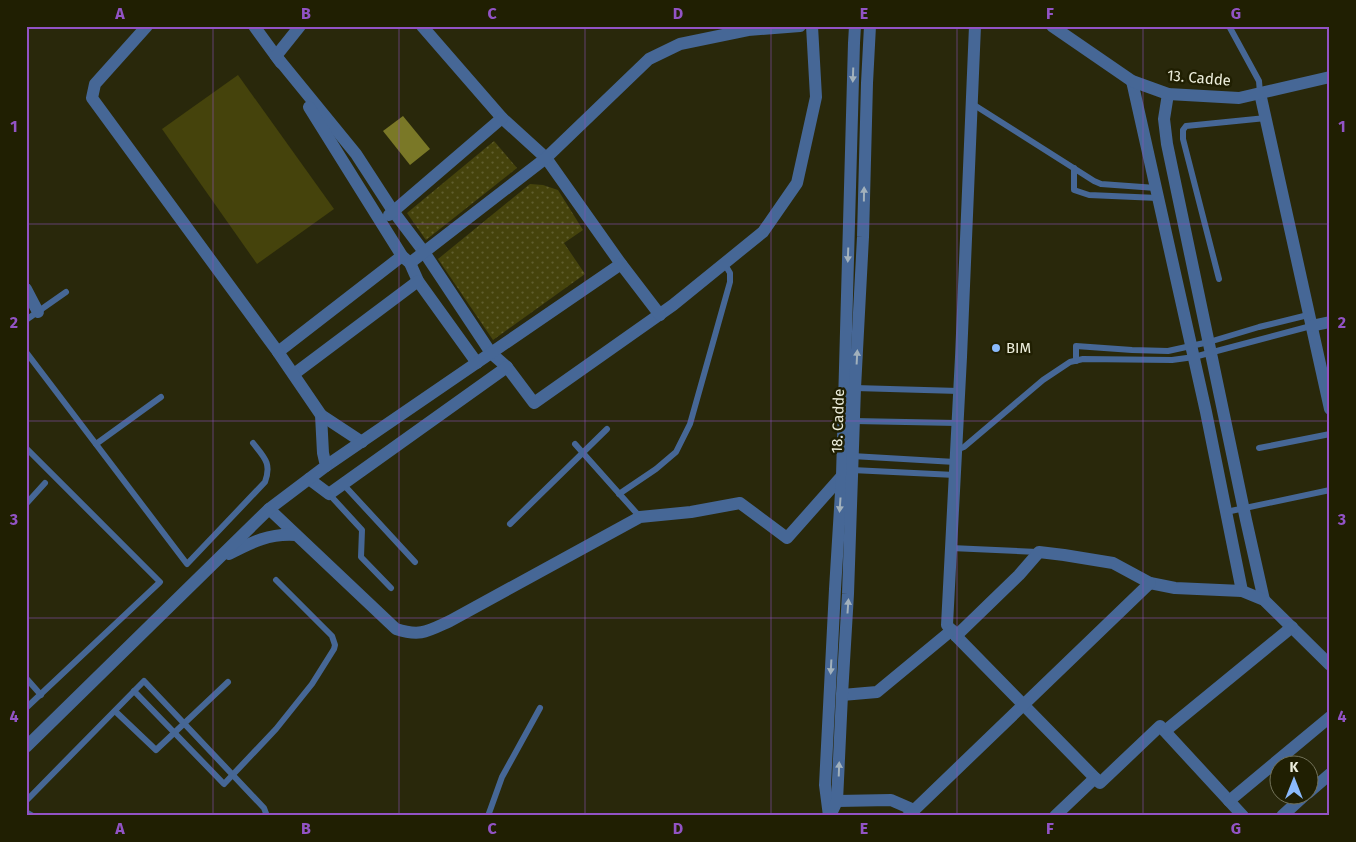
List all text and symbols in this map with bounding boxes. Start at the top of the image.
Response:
text: A [114,4,125,23]
text: B [301,4,311,23]
text: C [487,4,497,23]
text: D [673,4,683,23]
text: E [860,4,868,23]
text: F [1046,4,1054,23]
text: G [1231,4,1241,23]
street label: 13. Cadde [1166,66,1232,90]
one-way arrow [849,67,857,83]
text: 1 [10,117,18,136]
text: 1 [1338,117,1346,136]
one-way arrow [861,186,869,202]
one-way arrow [844,247,852,263]
text: 2 [10,313,18,332]
text: 2 [1338,313,1346,332]
place label: BIM [1006,339,1031,357]
marker: BIM [990,342,1002,354]
one-way arrow [853,348,861,364]
street label: 18. Cadde [828,388,848,454]
one-way arrow [836,497,844,513]
text: 3 [9,510,18,529]
text: 3 [1337,510,1346,529]
one-way arrow [844,598,852,614]
one-way arrow [826,659,834,675]
text: 4 [9,707,19,726]
text: 4 [1337,707,1347,726]
north arrow [1268,754,1318,804]
text: K [1290,759,1300,776]
one-way arrow [835,760,843,776]
text: A [114,819,125,838]
text: B [301,819,311,838]
text: C [487,819,497,838]
text: D [673,819,683,838]
text: E [860,819,868,838]
text: F [1046,819,1054,838]
text: G [1231,819,1241,838]

